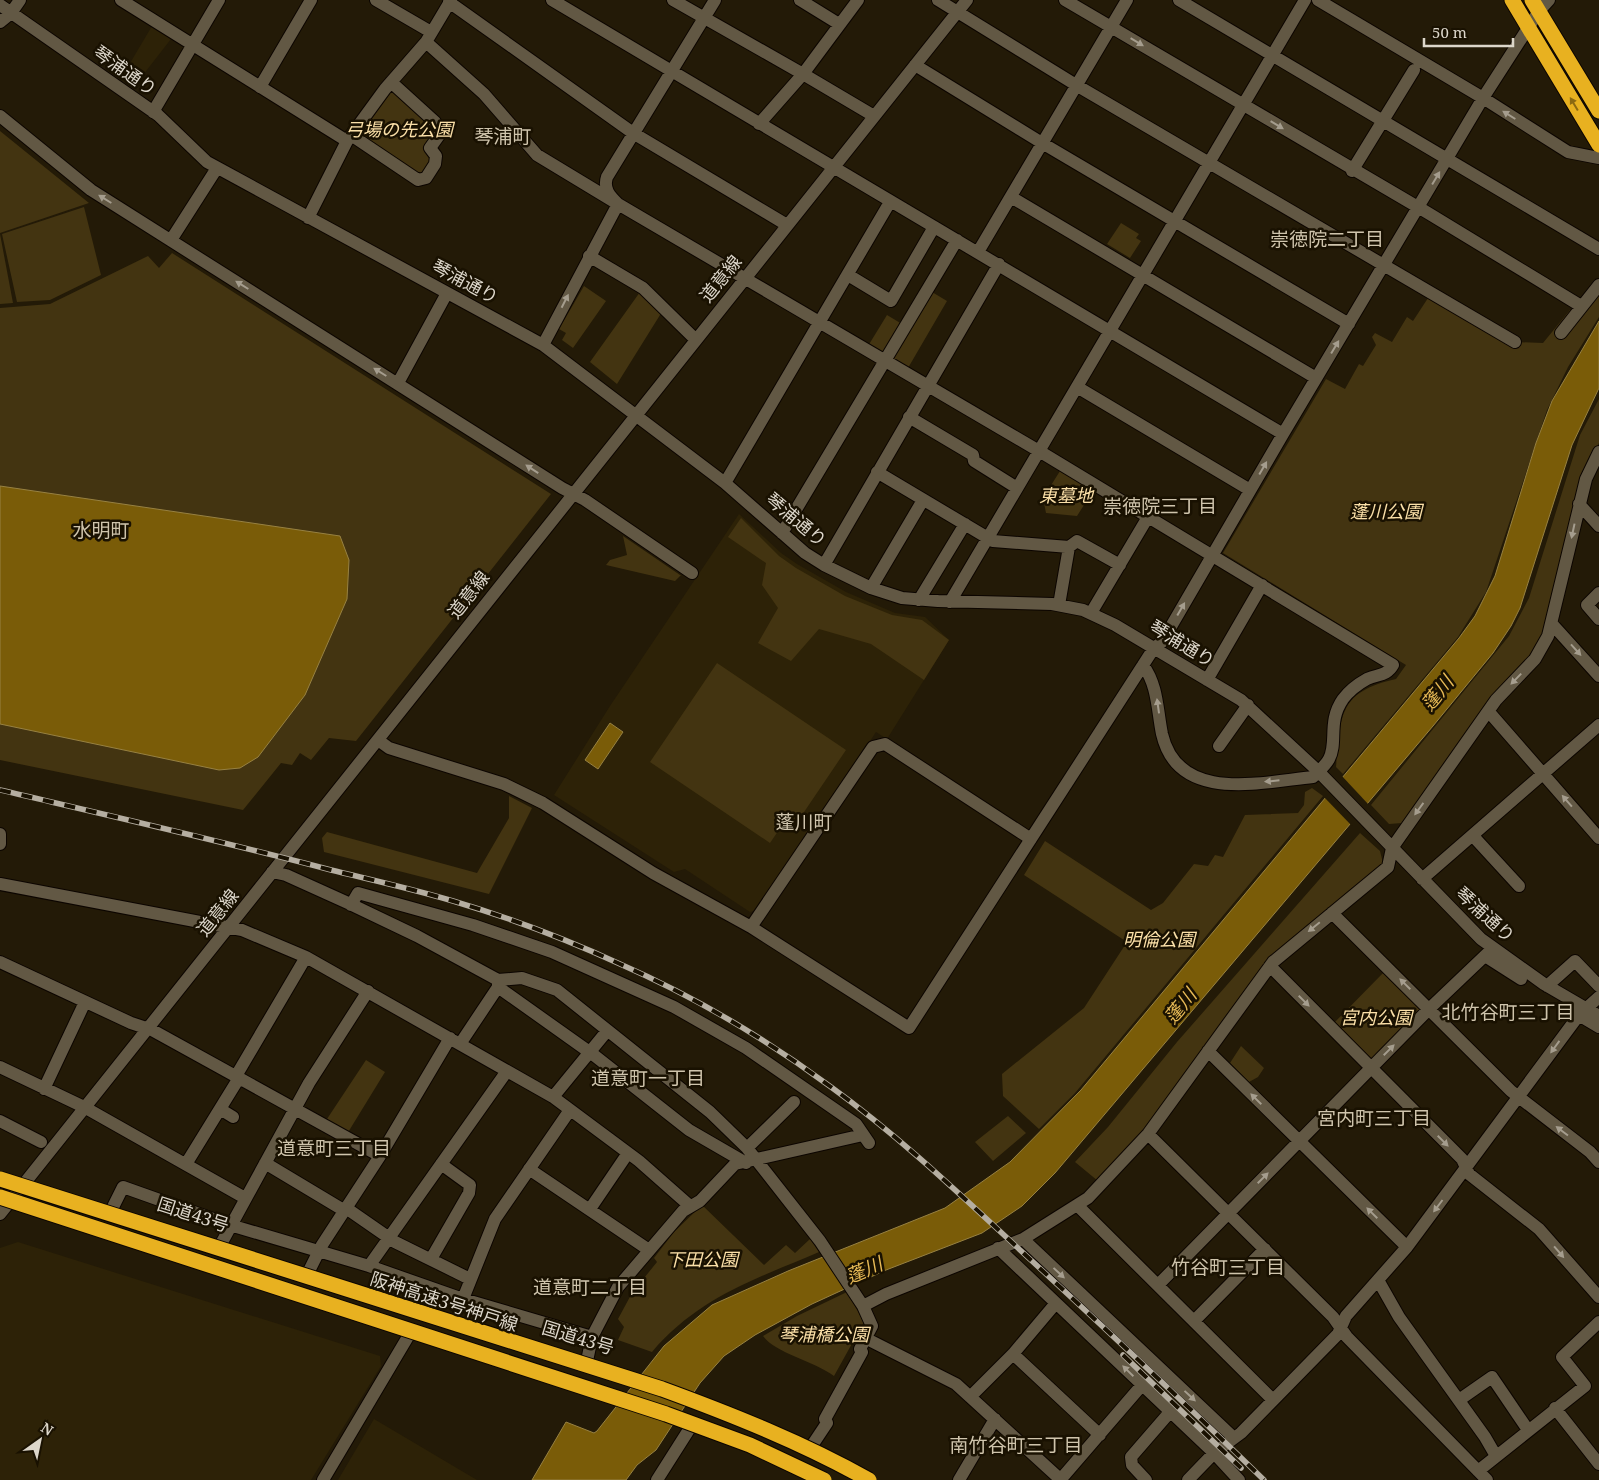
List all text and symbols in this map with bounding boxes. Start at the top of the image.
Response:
scale bar [1424,15,1513,47]
text: 50 m [1432,22,1467,42]
one-way arrow [1131,38,1144,47]
street label: 琴浦通り [89,40,162,101]
one-way arrow [1569,97,1578,110]
one-way arrow [1502,110,1516,120]
park label: 弓場の先公園 [345,117,456,141]
one-way arrow [1270,121,1283,130]
district label: 琴浦町 [474,123,532,149]
one-way arrow [1431,171,1440,184]
one-way arrow [98,194,111,203]
district label: 崇徳院二丁目 [1270,226,1384,252]
street label: 道意線 [694,250,747,307]
street label: 琴浦通り [428,254,503,309]
one-way arrow [236,280,249,290]
one-way arrow [561,294,569,309]
one-way arrow [1330,341,1339,354]
one-way arrow [373,367,387,376]
one-way arrow [1259,460,1267,475]
one-way arrow [525,464,538,473]
park label: 東墓地 [1039,483,1095,507]
street label: 琴浦通り [761,487,832,552]
district label: 崇徳院三丁目 [1103,493,1217,519]
park label: 蓬川公園 [1350,499,1425,523]
district label: 水明町 [72,517,130,543]
one-way arrow [1569,523,1577,539]
street label: 道意線 [442,566,494,623]
one-way arrow [1177,602,1186,615]
street label: 琴浦通り [1145,614,1220,672]
one-way arrow [1570,644,1581,657]
water label: 蓬川 [1415,669,1460,716]
one-way arrow [1510,673,1522,685]
one-way arrow [1154,698,1162,714]
one-way arrow [1264,777,1280,785]
one-way arrow [1561,796,1573,808]
one-way arrow [1414,802,1424,816]
district label: 蓬川町 [775,809,833,835]
street label: 琴浦通り [1451,881,1520,947]
street label: 道意線 [191,884,244,941]
one-way arrow [1307,922,1320,933]
park label: 明倫公園 [1123,927,1198,951]
one-way arrow [1399,979,1411,991]
water label: 蓬川 [1158,982,1203,1029]
one-way arrow [1298,994,1310,1006]
district label: 北竹谷町三丁目 [1441,999,1575,1025]
park label: 宮内公園 [1340,1005,1415,1029]
one-way arrow [1550,1040,1560,1054]
one-way arrow [1383,1044,1395,1056]
district label: 道意町一丁目 [591,1065,705,1091]
one-way arrow [1251,1093,1263,1105]
district label: 宮内町三丁目 [1317,1105,1431,1131]
one-way arrow [1556,1125,1569,1136]
district label: 道意町三丁目 [277,1135,391,1161]
one-way arrow [1437,1135,1449,1147]
one-way arrow [1257,1172,1269,1184]
street label: 国道43号 [154,1191,232,1237]
one-way arrow [1433,1199,1443,1213]
one-way arrow [1366,1207,1378,1219]
one-way arrow [1554,1245,1565,1258]
park label: 下田公園 [666,1247,741,1271]
water label: 蓬川 [841,1250,888,1290]
district label: 竹谷町三丁目 [1171,1254,1285,1280]
street label: 阪神高速3号神戸線 [367,1266,521,1336]
one-way arrow [1052,1267,1064,1279]
district label: 道意町二丁目 [533,1274,647,1300]
street label: 国道43号 [539,1315,617,1359]
park label: 琴浦橋公園 [779,1322,872,1346]
one-way arrow [1122,1365,1134,1377]
one-way arrow [1184,1390,1196,1402]
north arrow [15,1415,65,1465]
text: N [38,1418,57,1440]
district label: 南竹谷町三丁目 [949,1432,1083,1458]

